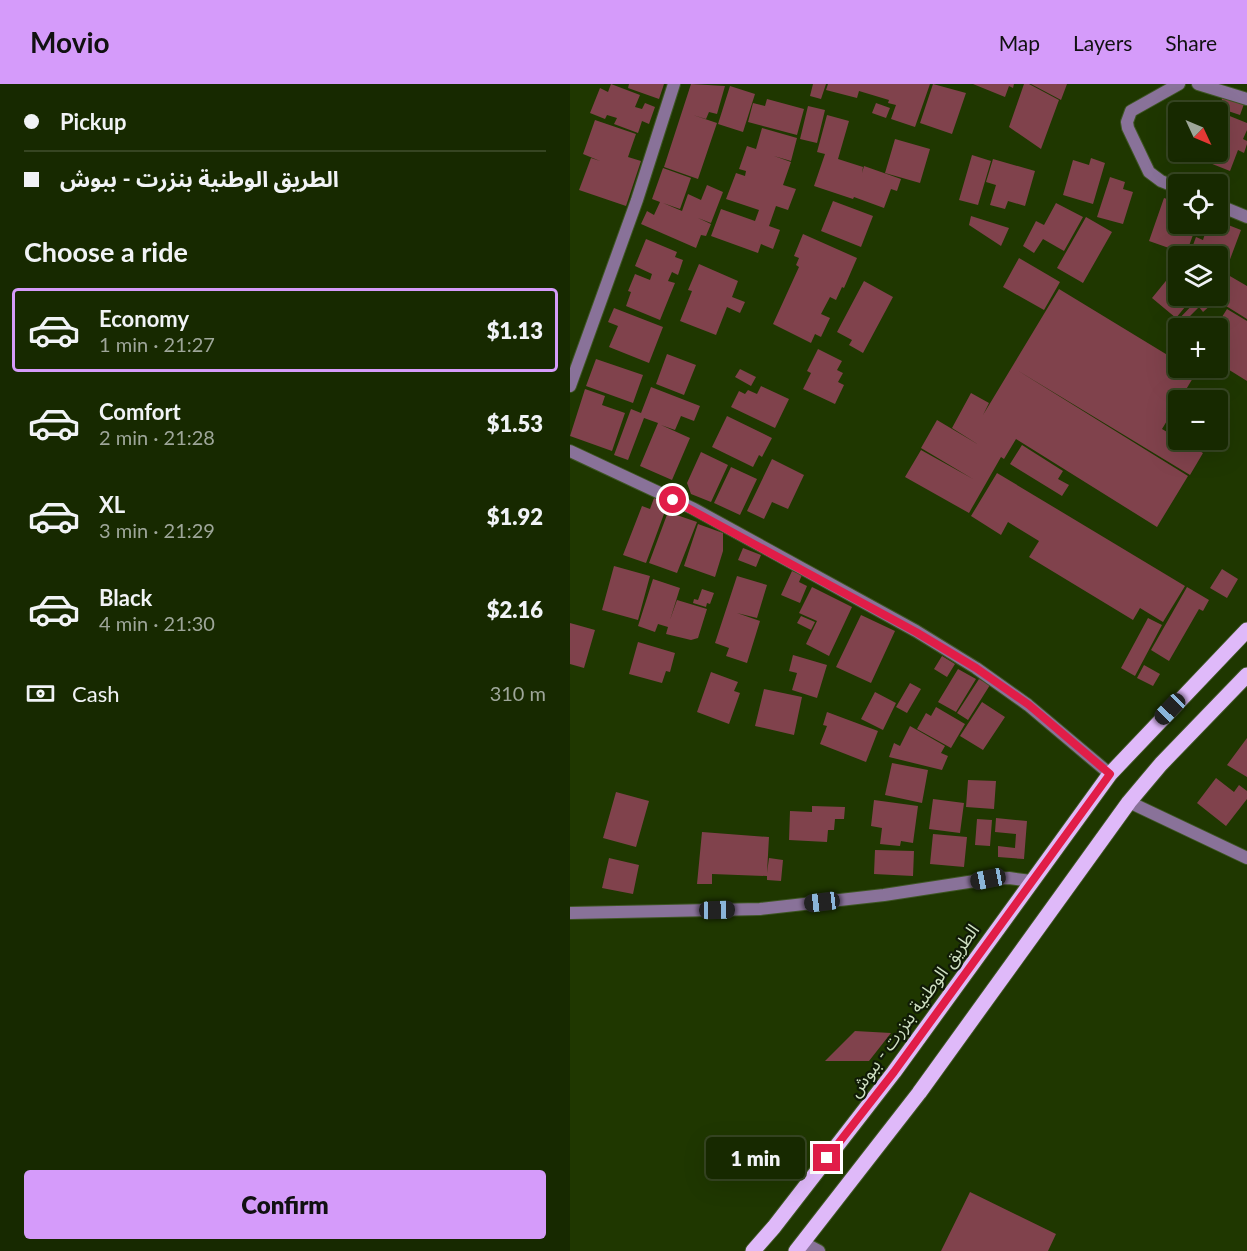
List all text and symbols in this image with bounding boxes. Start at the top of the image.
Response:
text: Movio [30,25,110,59]
text: Map [999,30,1040,55]
text: Layers [1073,30,1132,55]
text: Share [1165,30,1217,55]
north arrow [1168,102,1228,162]
map controls [1168,102,1228,450]
text: Pickup [60,108,126,135]
text: الطريق الوطنية بنزرت - ببوش [60,165,339,192]
button: locate [1168,174,1228,234]
text: Choose a ride [24,235,188,268]
button: layers [1168,246,1228,306]
icon: car [27,303,81,357]
text: Economy [99,305,189,332]
text: $1.13 [487,317,543,344]
button: + [1168,318,1228,378]
text: 1 min · 21:27 [99,332,215,356]
button: − [1168,390,1228,450]
icon: car [27,396,81,450]
text: Comfort [99,398,181,425]
text: $1.53 [487,410,543,437]
text: 2 min · 21:28 [99,425,215,449]
route start [659,486,686,513]
icon: car [27,489,81,543]
text: XL [99,491,125,518]
text: $1.92 [487,503,543,530]
text: 3 min · 21:29 [99,518,215,542]
icon: car [27,582,81,636]
text: Black [99,584,152,611]
text: $2.16 [487,596,543,623]
text: 4 min · 21:30 [99,611,215,635]
icon: cash [24,677,57,710]
text: Cash [72,680,119,707]
text: 310 m [490,681,546,705]
car [1151,690,1189,728]
car [969,867,1007,891]
car [803,891,841,913]
car [699,901,735,919]
street label: الطريق الوطنية بنزرت - ببوش [843,919,984,1101]
callout: 1 min [707,1137,806,1179]
route end [813,1144,840,1171]
text: 1 min [731,1146,780,1170]
button: Confirm [24,1170,546,1239]

